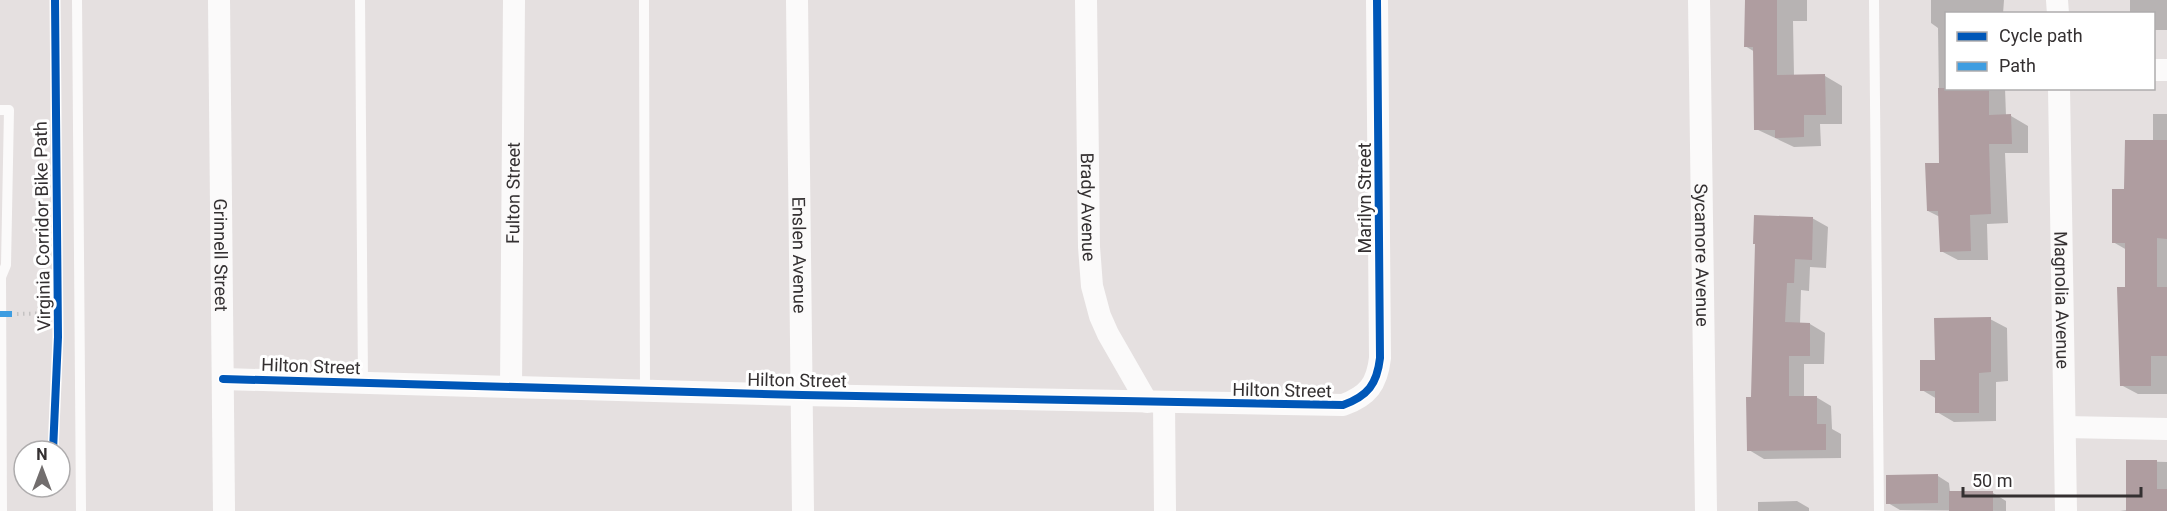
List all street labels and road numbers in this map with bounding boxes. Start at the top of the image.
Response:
street label: Virginia Corridor Bike Path [30,121,54,331]
street label: Fulton Street [502,142,523,244]
street label: Marilyn Street [1354,143,1375,253]
street label: Brady Avenue [1077,152,1101,262]
street label: Sycamore Avenue [1691,183,1714,327]
street label: Enslen Avenue [789,196,811,313]
street label: Grinnell Street [210,198,233,312]
street label: Magnolia Avenue [2051,231,2074,369]
street label: Hilton Street [261,354,361,378]
street label: Hilton Street [747,369,847,391]
street label: Hilton Street [1232,379,1332,401]

